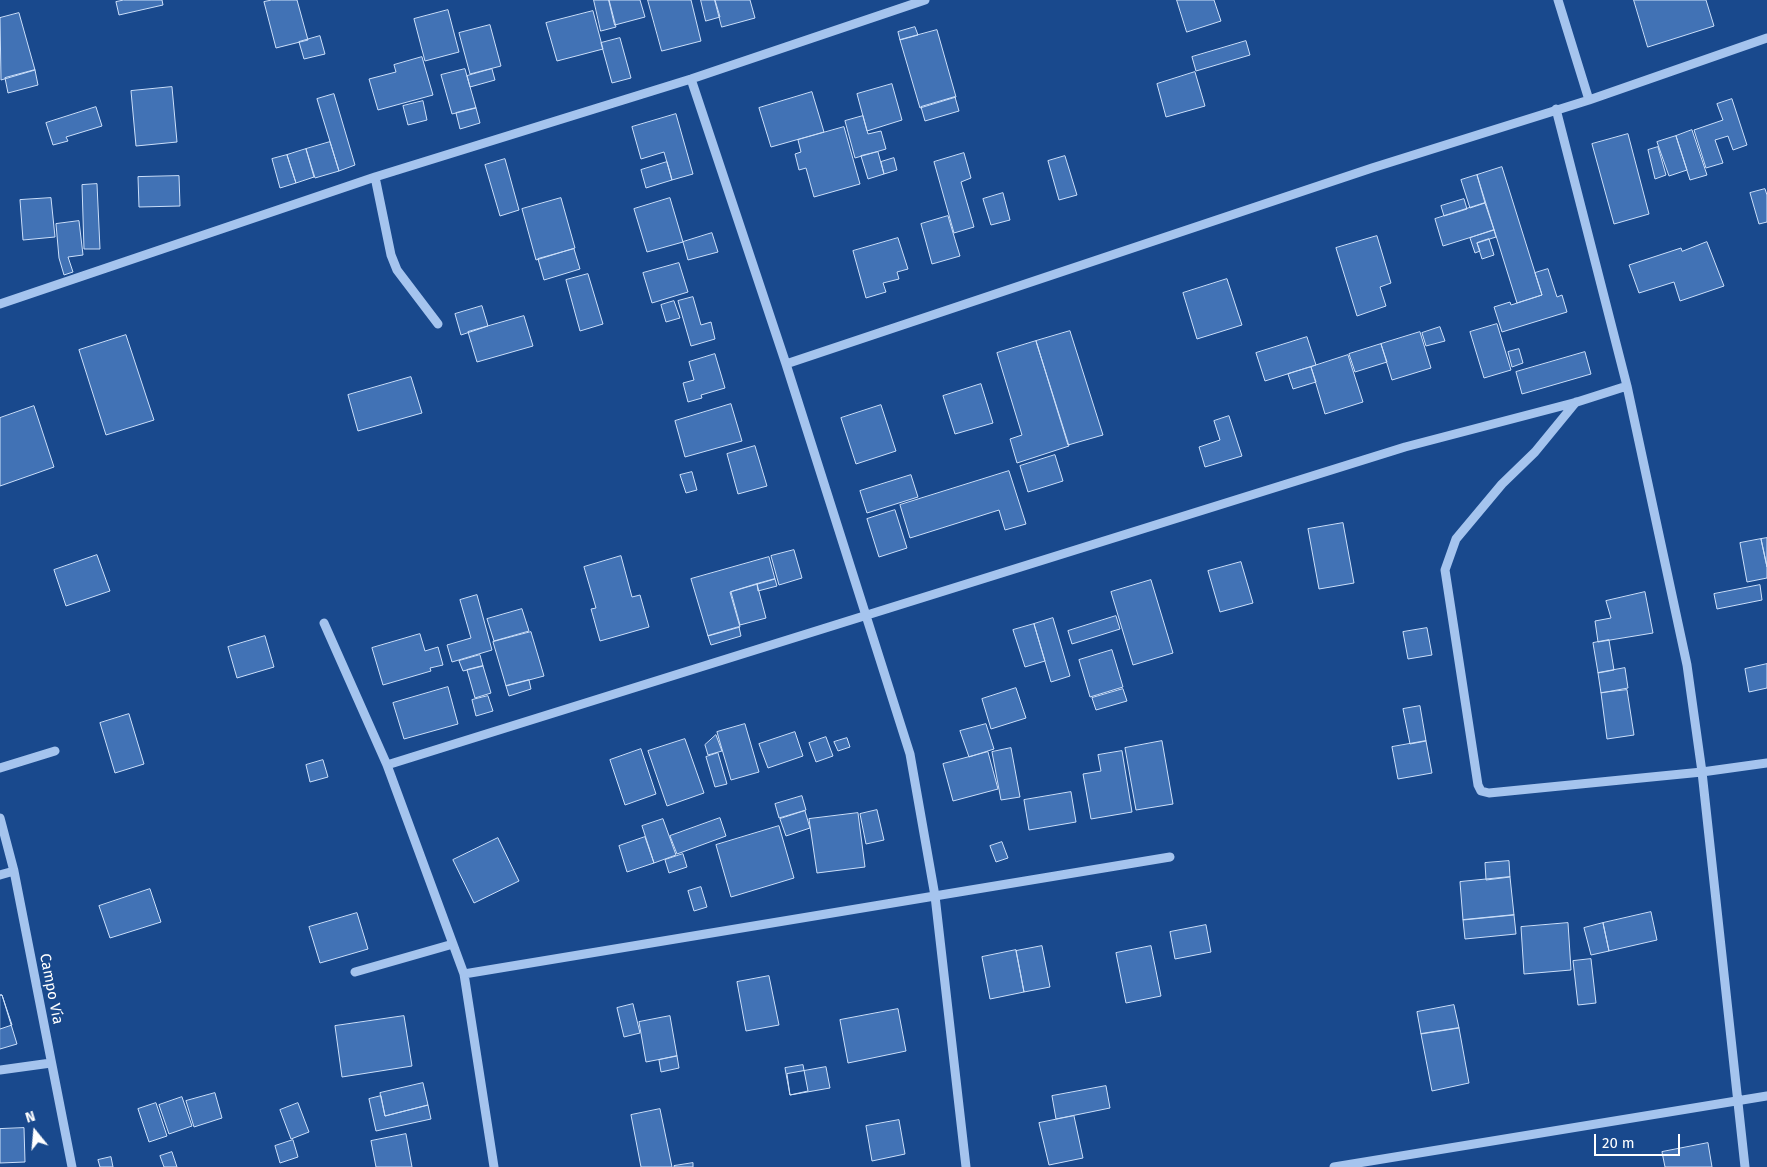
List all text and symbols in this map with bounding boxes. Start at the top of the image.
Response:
street label: Campo Vía [35,952,67,1026]
north arrow [10,1107,60,1157]
text: N [24,1108,37,1127]
scale bar [1597,1124,1683,1156]
text: 20 m [1602,1134,1635,1152]

